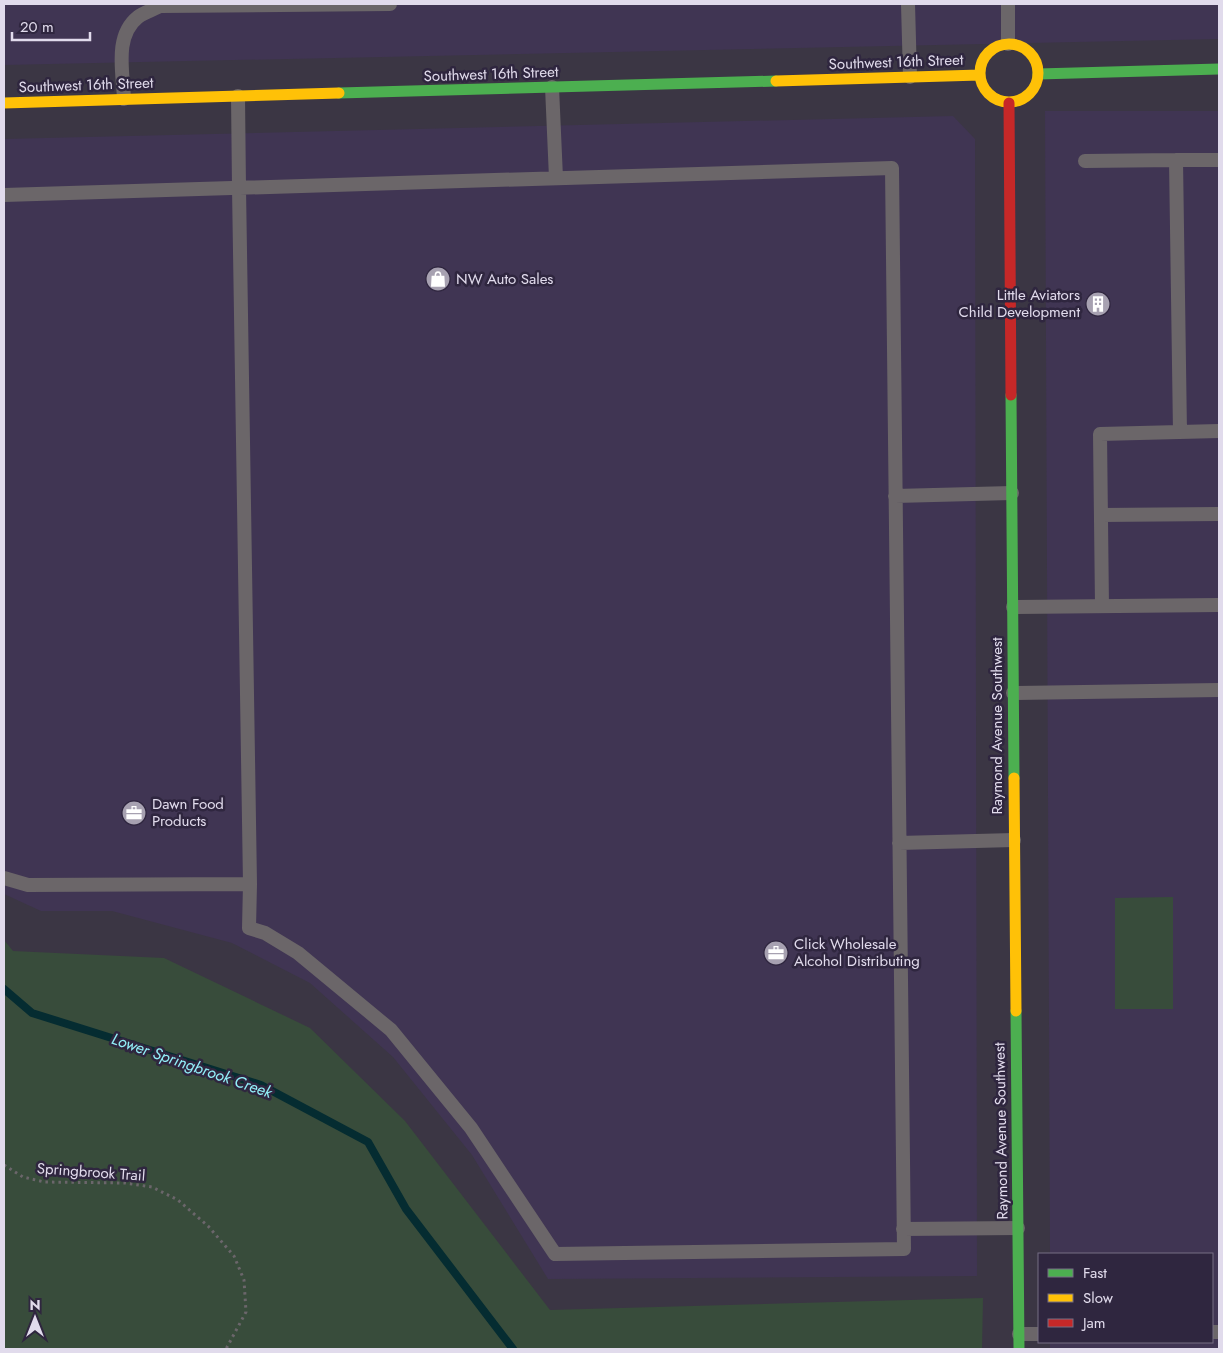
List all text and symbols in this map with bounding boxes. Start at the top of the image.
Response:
scale bar [12,10,90,42]
text: 20 m [20,16,54,38]
street label: Southwest 16th Street [828,49,964,75]
street label: Southwest 16th Street [423,61,559,87]
street label: Southwest 16th Street [18,72,154,98]
shop icon: NW Auto Sales [425,266,451,292]
place label: NW Auto Sales [456,268,553,290]
place label: Little Aviators Child Development [959,284,1080,323]
building icon: Little Aviators Child Development [1085,291,1111,317]
street label: Raymond Avenue Southwest [986,637,1008,815]
place label: Dawn Food Products [152,793,224,832]
office icon: Dawn Food Products [121,800,147,826]
place label: Click Wholesale Alcohol Distributing [794,933,920,972]
office icon: Click Wholesale Alcohol Distributing [763,940,789,966]
water label: Lower Springbrook Creek [108,1027,276,1104]
street label: Raymond Avenue Southwest [988,1042,1014,1220]
street label: Springbrook Trail [36,1157,146,1187]
legend [1038,1253,1213,1343]
text: Fast [1083,1262,1107,1284]
text: Slow [1083,1287,1114,1309]
north arrow [10,1293,60,1343]
text: N [29,1295,41,1315]
text: Jam [1081,1312,1106,1334]

